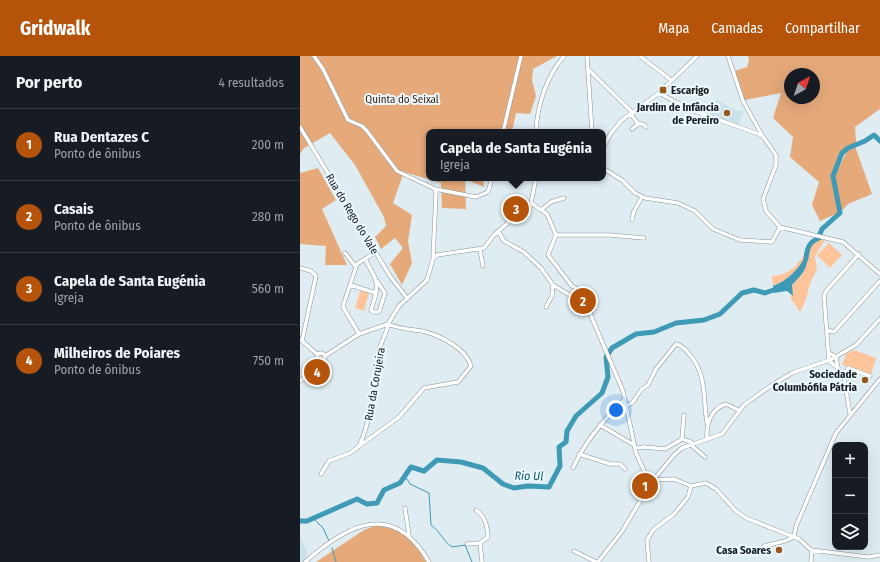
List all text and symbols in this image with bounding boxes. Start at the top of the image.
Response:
text: Gridwalk [20,17,90,40]
text: Mapa [658,20,689,37]
text: Camadas [711,20,763,37]
text: Compartilhar [785,20,860,37]
north arrow [784,68,820,104]
text: Por perto [16,72,82,93]
text: 4 resultados [218,75,284,90]
place label: Escarigo [671,84,709,97]
marker: Escarigo [658,85,668,95]
park label: Quinta do Seixal [365,93,439,106]
place label: Jardim de Infância de Pereiro [636,101,720,127]
marker: Jardim de Infância de Pereiro [722,108,732,118]
text: Rua Dentazes C [54,128,149,146]
popup [426,129,606,181]
text: 1 [26,137,32,152]
text: 200 m [252,137,284,152]
text: Capela de Santa Eugénia [440,139,592,157]
text: Ponto de ônibus [54,146,141,161]
text: Igreja [440,157,470,172]
street label: Rua do Rego do Vale [323,171,381,257]
pin: 3 [503,194,529,224]
text: Casais [54,200,94,218]
text: 2 [26,209,32,224]
text: 280 m [252,209,284,224]
text: Ponto de ônibus [54,218,141,233]
text: Capela de Santa Eugénia [54,272,206,290]
text: 3 [26,281,32,296]
text: 560 m [252,281,284,296]
pin: 2 [570,286,596,316]
text: Igreja [54,290,84,305]
text: Milheiros de Poiares [54,344,180,362]
street label: Rua da Corujeira [362,346,388,422]
text: 4 [26,353,32,368]
text: 750 m [253,353,284,368]
pin: 4 [304,357,330,387]
text: Ponto de ônibus [54,362,141,377]
place label: Sociedade Columbófila Pátria [773,368,858,394]
marker: Sociedade Columbófila Pátria [860,375,870,385]
your location [606,400,626,420]
map controls [832,442,868,550]
button: + [832,442,868,478]
water label: Rio Ul [514,469,544,483]
pin: 1 [632,471,658,501]
button: − [832,478,868,514]
button: layers [832,514,868,550]
place label: Casa Soares [716,544,771,557]
marker: Casa Soares [774,545,784,555]

